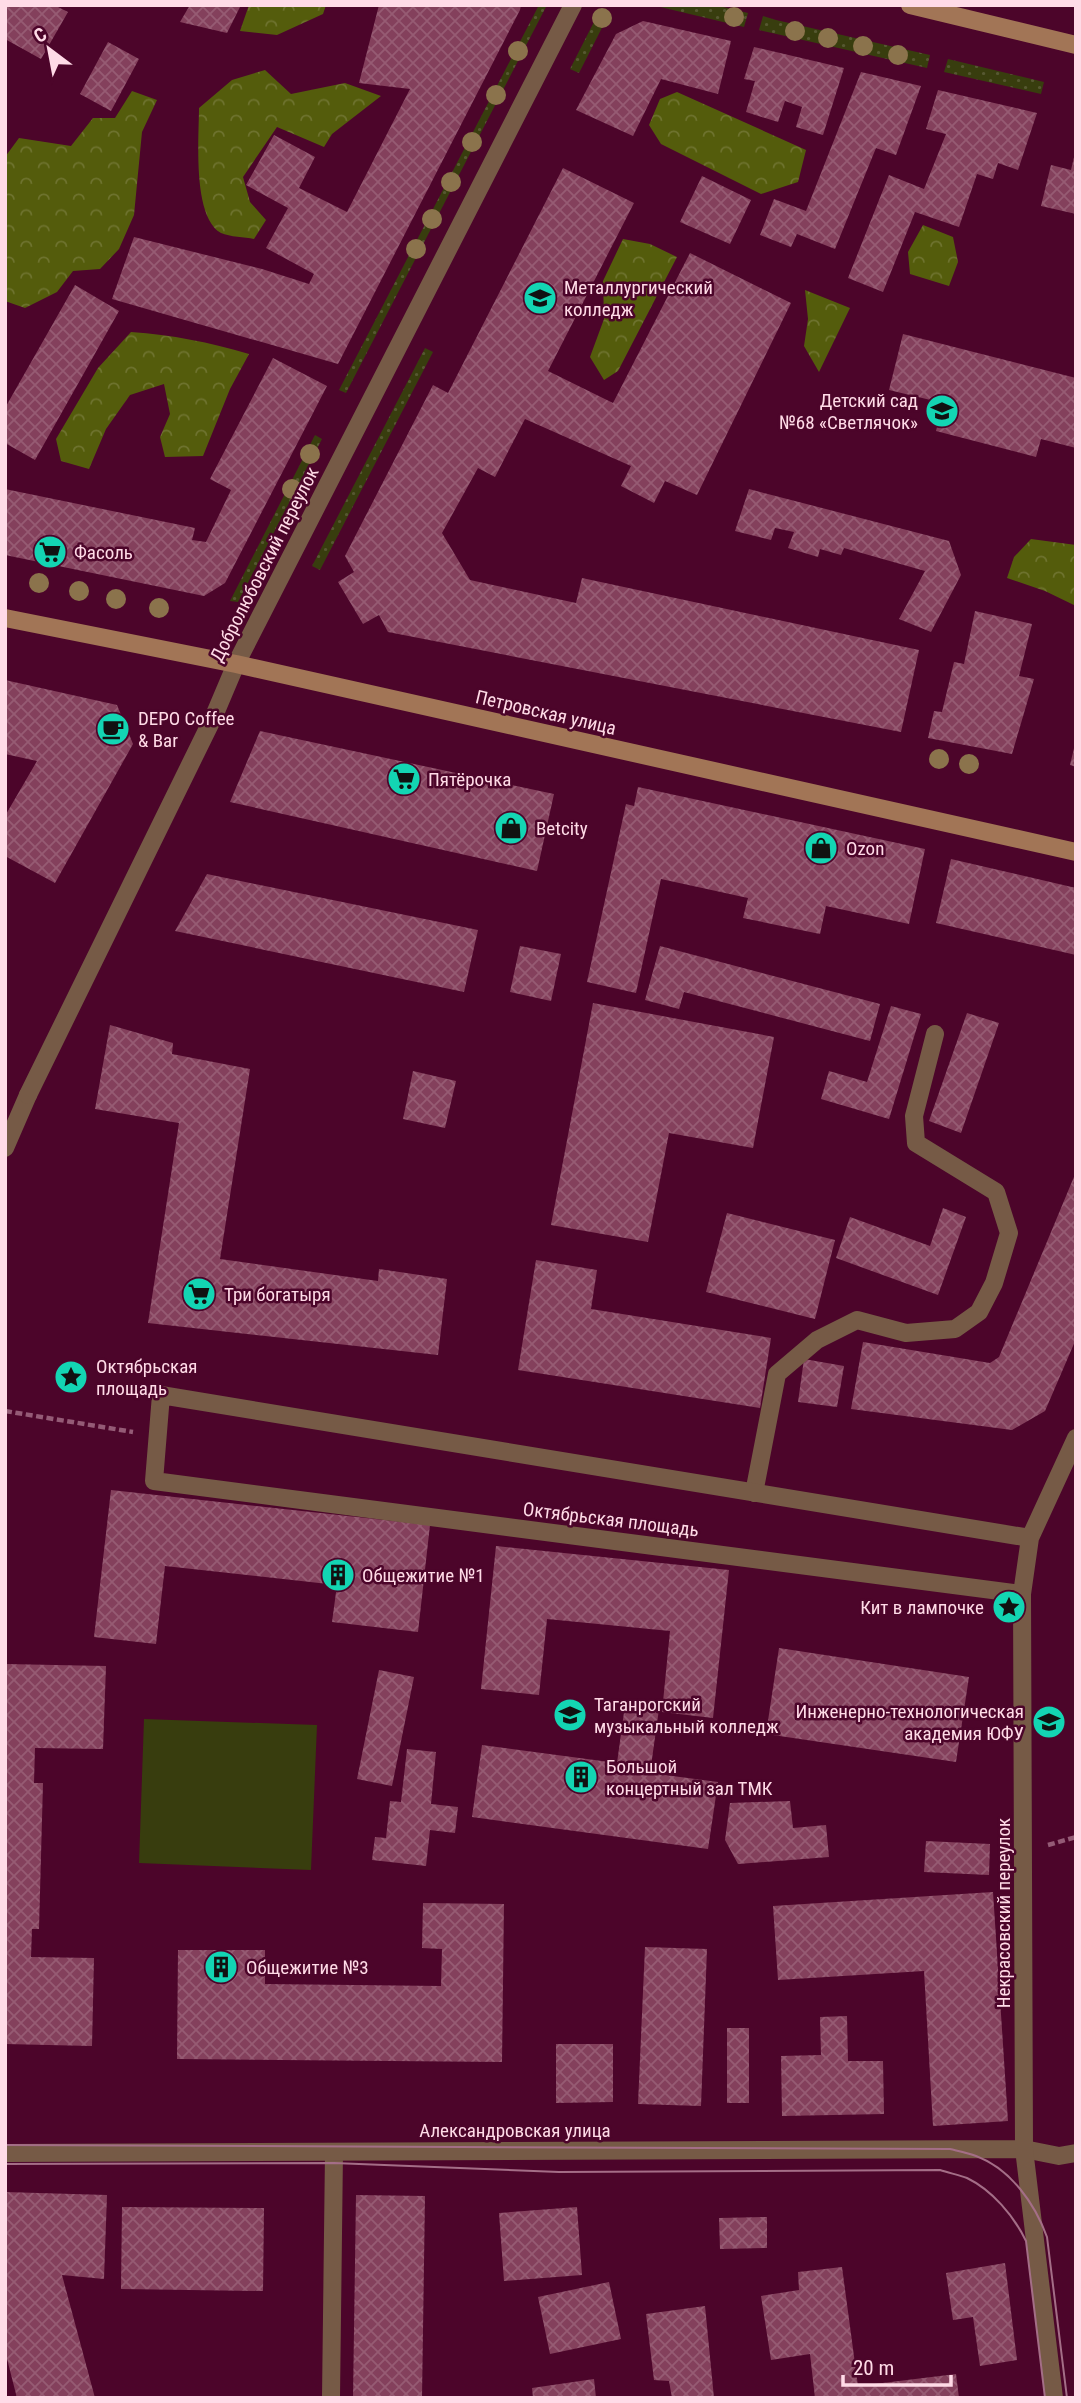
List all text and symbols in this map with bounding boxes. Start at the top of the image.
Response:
north arrow [14,14,84,84]
text: С [30,22,51,48]
place label: Металлургический колледж [564,276,713,321]
school or university icon: Металлургический колледж [521,279,559,317]
place label: Детский сад №68 «Светлячок» [779,389,918,434]
school or university icon: Детский сад №68 «Светлячок» [923,392,961,430]
street label: Добролюбовский переулок [205,463,324,665]
supermarket icon: Фасоль [31,533,69,571]
place label: Фасоль [74,541,133,564]
street label: Петровская улица [473,685,618,740]
place label: DEPO Coffee & Bar [138,707,235,752]
cafe icon: DEPO Coffee & Bar [94,710,132,748]
supermarket icon: Пятёрочка [385,760,423,798]
place label: Пятёрочка [428,768,511,791]
shop icon: Betcity [492,809,530,847]
place label: Betcity [536,817,588,840]
shop icon: Ozon [802,829,840,867]
place label: Ozon [846,837,884,860]
supermarket icon: Три богатыря [180,1275,218,1313]
place label: Три богатыря [224,1283,331,1306]
place label: Октябрьская площадь [96,1355,198,1400]
place icon: Октябрьская площадь [52,1358,90,1396]
street label: Октябрьская площадь [522,1497,700,1542]
building icon: Общежитие №1 [319,1556,357,1594]
place label: Общежитие №1 [362,1564,485,1587]
place icon: Кит в лампочке [990,1588,1028,1626]
place label: Кит в лампочке [860,1596,984,1619]
place label: Таганрогский музыкальный колледж [594,1693,779,1738]
school or university icon: Таганрогский музыкальный колледж [551,1696,589,1734]
place label: Инженерно-технологическая академия ЮФУ [796,1700,1024,1745]
school or university icon: Инженерно-технологическая академия ЮФУ [1030,1703,1068,1741]
place label: Большой концертный зал ТМК [606,1755,773,1800]
building icon: Большой концертный зал ТМК [562,1758,600,1796]
street label: Некрасовский переулок [992,1818,1015,2008]
building icon: Общежитие №3 [202,1948,240,1986]
place label: Общежитие №3 [246,1956,369,1979]
street label: Александровская улица [419,2119,611,2142]
scale bar [843,2344,951,2388]
text: 20 m [853,2356,894,2380]

